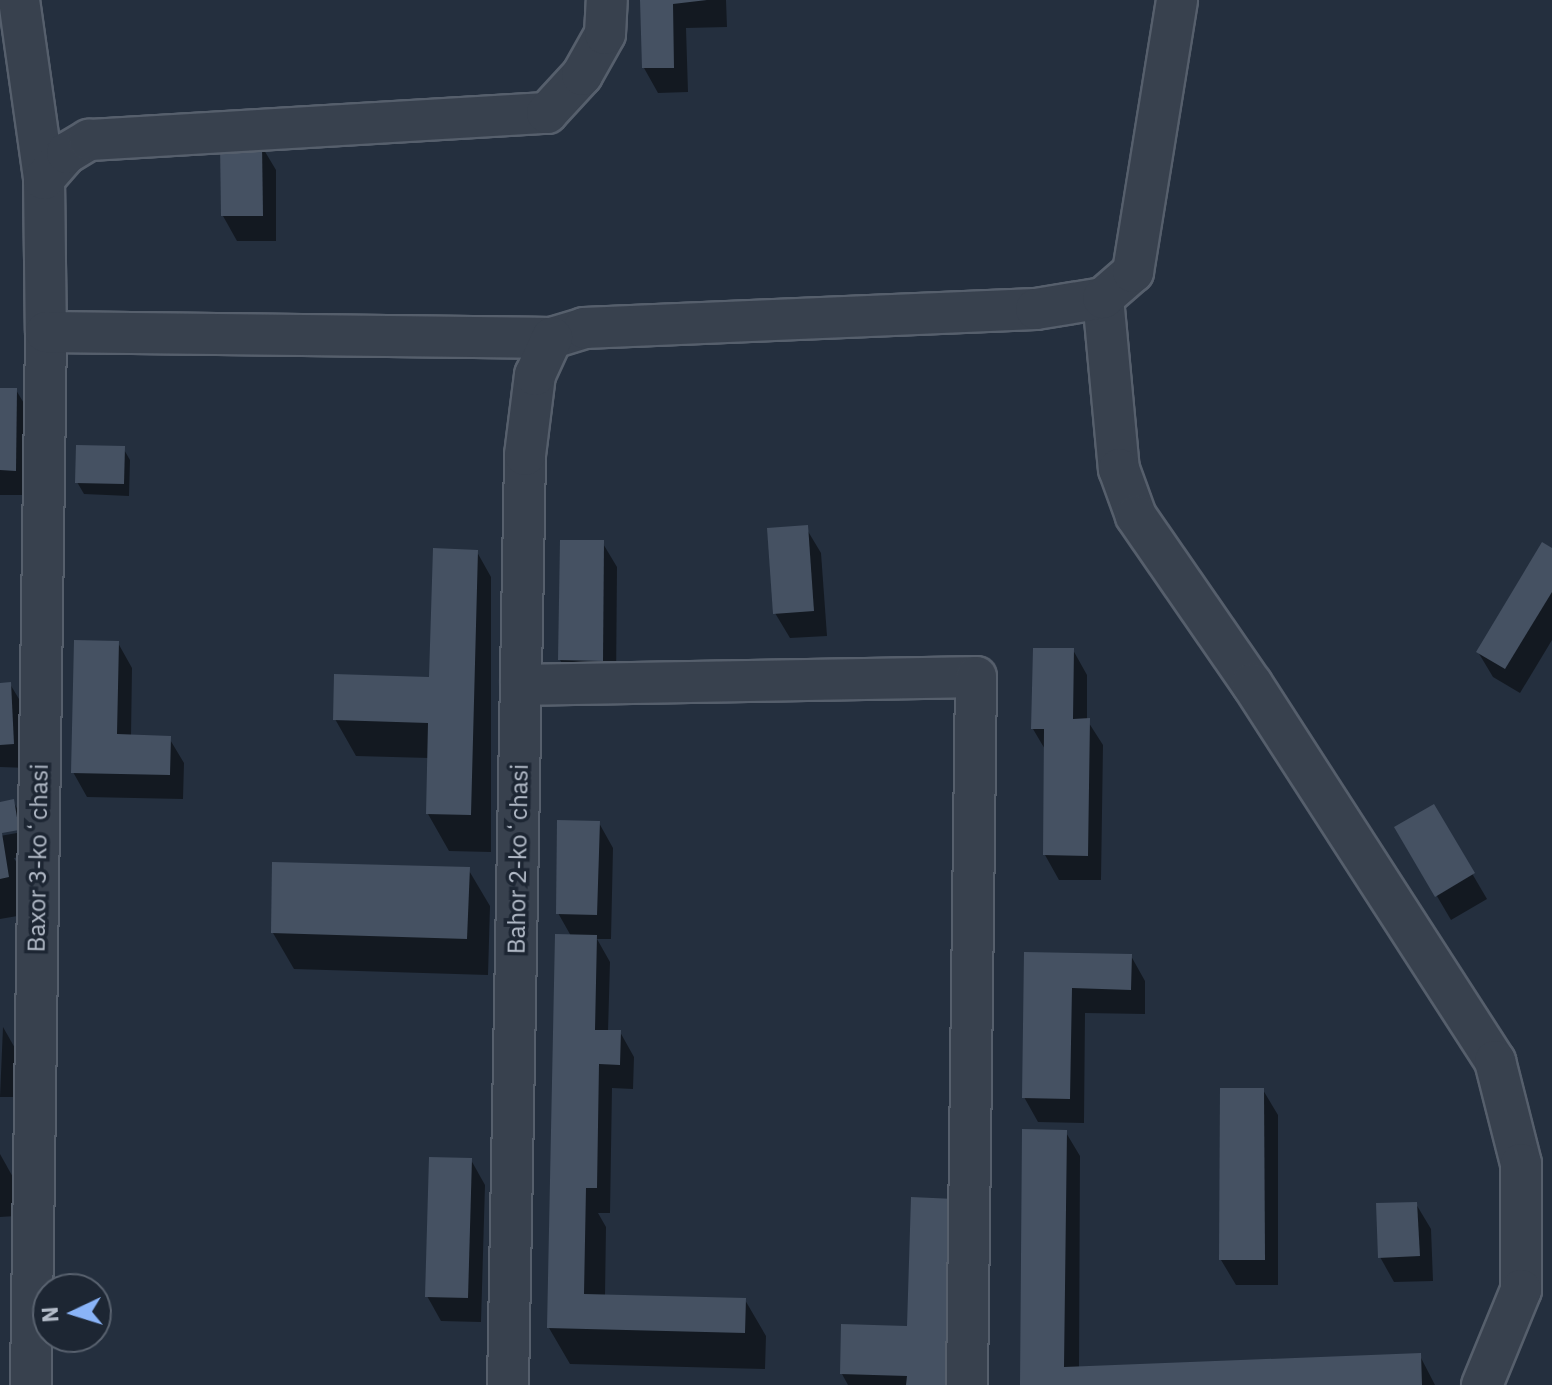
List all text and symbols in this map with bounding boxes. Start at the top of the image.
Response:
street label: Baxor 3-koʻchasi [22,763,54,953]
street label: Bahor 2-koʻchasi [502,764,534,954]
north arrow [32,1273,112,1353]
text: N [35,1306,65,1324]

